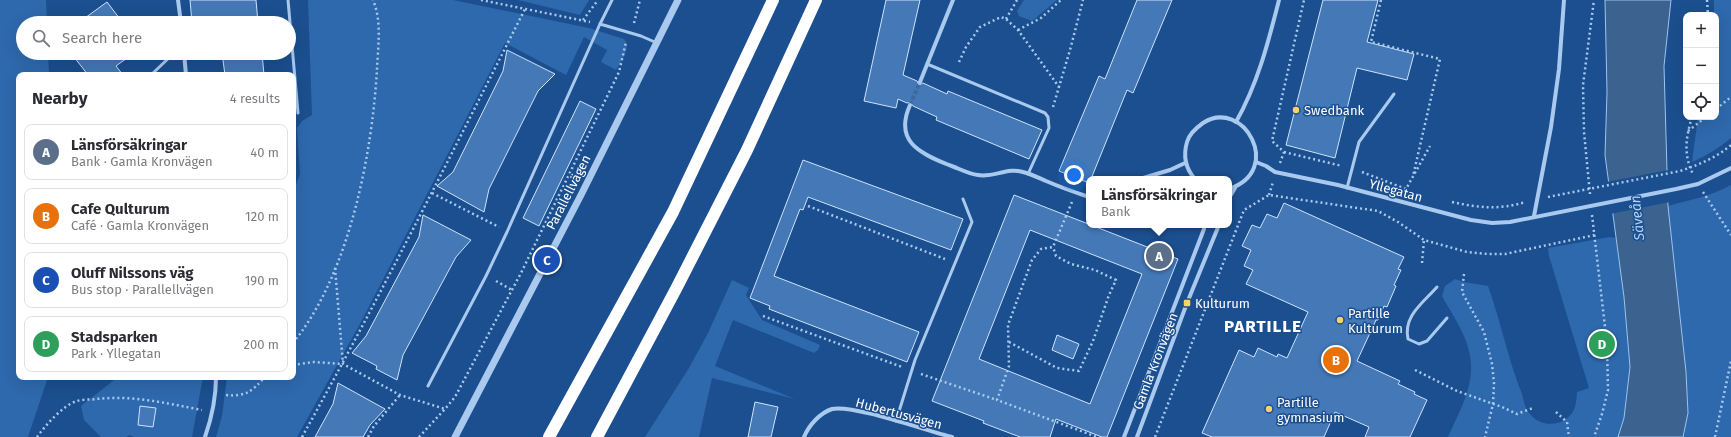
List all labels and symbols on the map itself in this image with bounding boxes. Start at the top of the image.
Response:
place label: Swedbank [1304,103,1365,118]
marker: Swedbank [1291,105,1301,115]
street label: Parallellvägen [543,152,594,232]
your location [1064,165,1084,185]
street label: Yllegatan [1368,176,1424,205]
water label: Säveån [1627,194,1648,242]
pin: A [1146,241,1172,271]
pin: C [534,245,560,275]
place label: Kulturum [1195,296,1250,311]
marker: Kulturum [1182,298,1192,308]
place label: Partille Kulturum [1348,306,1403,336]
street label: Gamla Kronvägen [1130,311,1181,412]
marker: Partille Kulturum [1335,315,1345,325]
district label: PARTILLE [1224,316,1302,337]
pin: D [1589,329,1615,359]
pin: B [1323,345,1349,375]
street label: Hubertusvägen [854,395,944,432]
place label: Partille gymnasium [1277,395,1344,425]
marker: Partille gymnasium [1264,404,1274,414]

